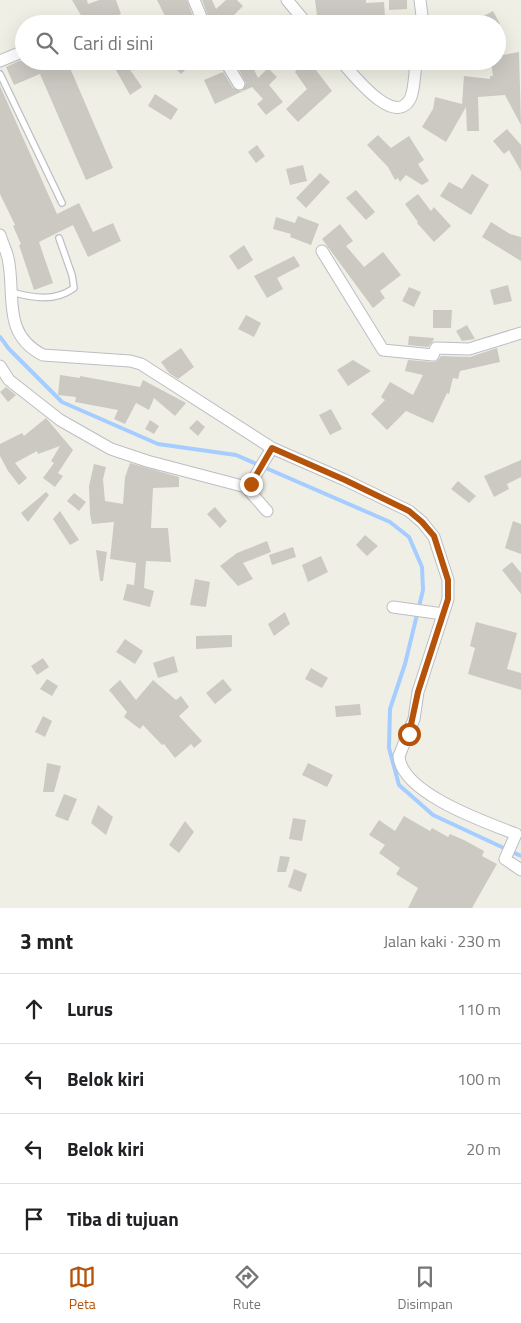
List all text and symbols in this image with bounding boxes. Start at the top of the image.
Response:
search box [15,15,506,70]
text: Cari di sini [73,28,154,57]
icon: search [33,29,61,57]
route end [240,473,263,496]
route start [398,723,421,746]
text: 3 mnt [20,925,73,957]
text: Jalan kaki · 230 m [383,929,501,953]
text: Lurus [67,994,113,1023]
icon: ahead [20,995,48,1023]
text: 110 m [457,997,501,1021]
text: Belok kiri [67,1064,144,1093]
icon: left [20,1065,48,1093]
text: 100 m [457,1067,501,1091]
text: Belok kiri [67,1134,144,1163]
icon: left [20,1135,48,1163]
text: 20 m [466,1137,501,1161]
text: Tiba di tujuan [67,1204,179,1233]
icon: arrive [20,1205,48,1233]
tab: Peta [68,1263,96,1314]
tab: Rute [233,1263,261,1314]
tab: Disimpan [397,1263,453,1314]

